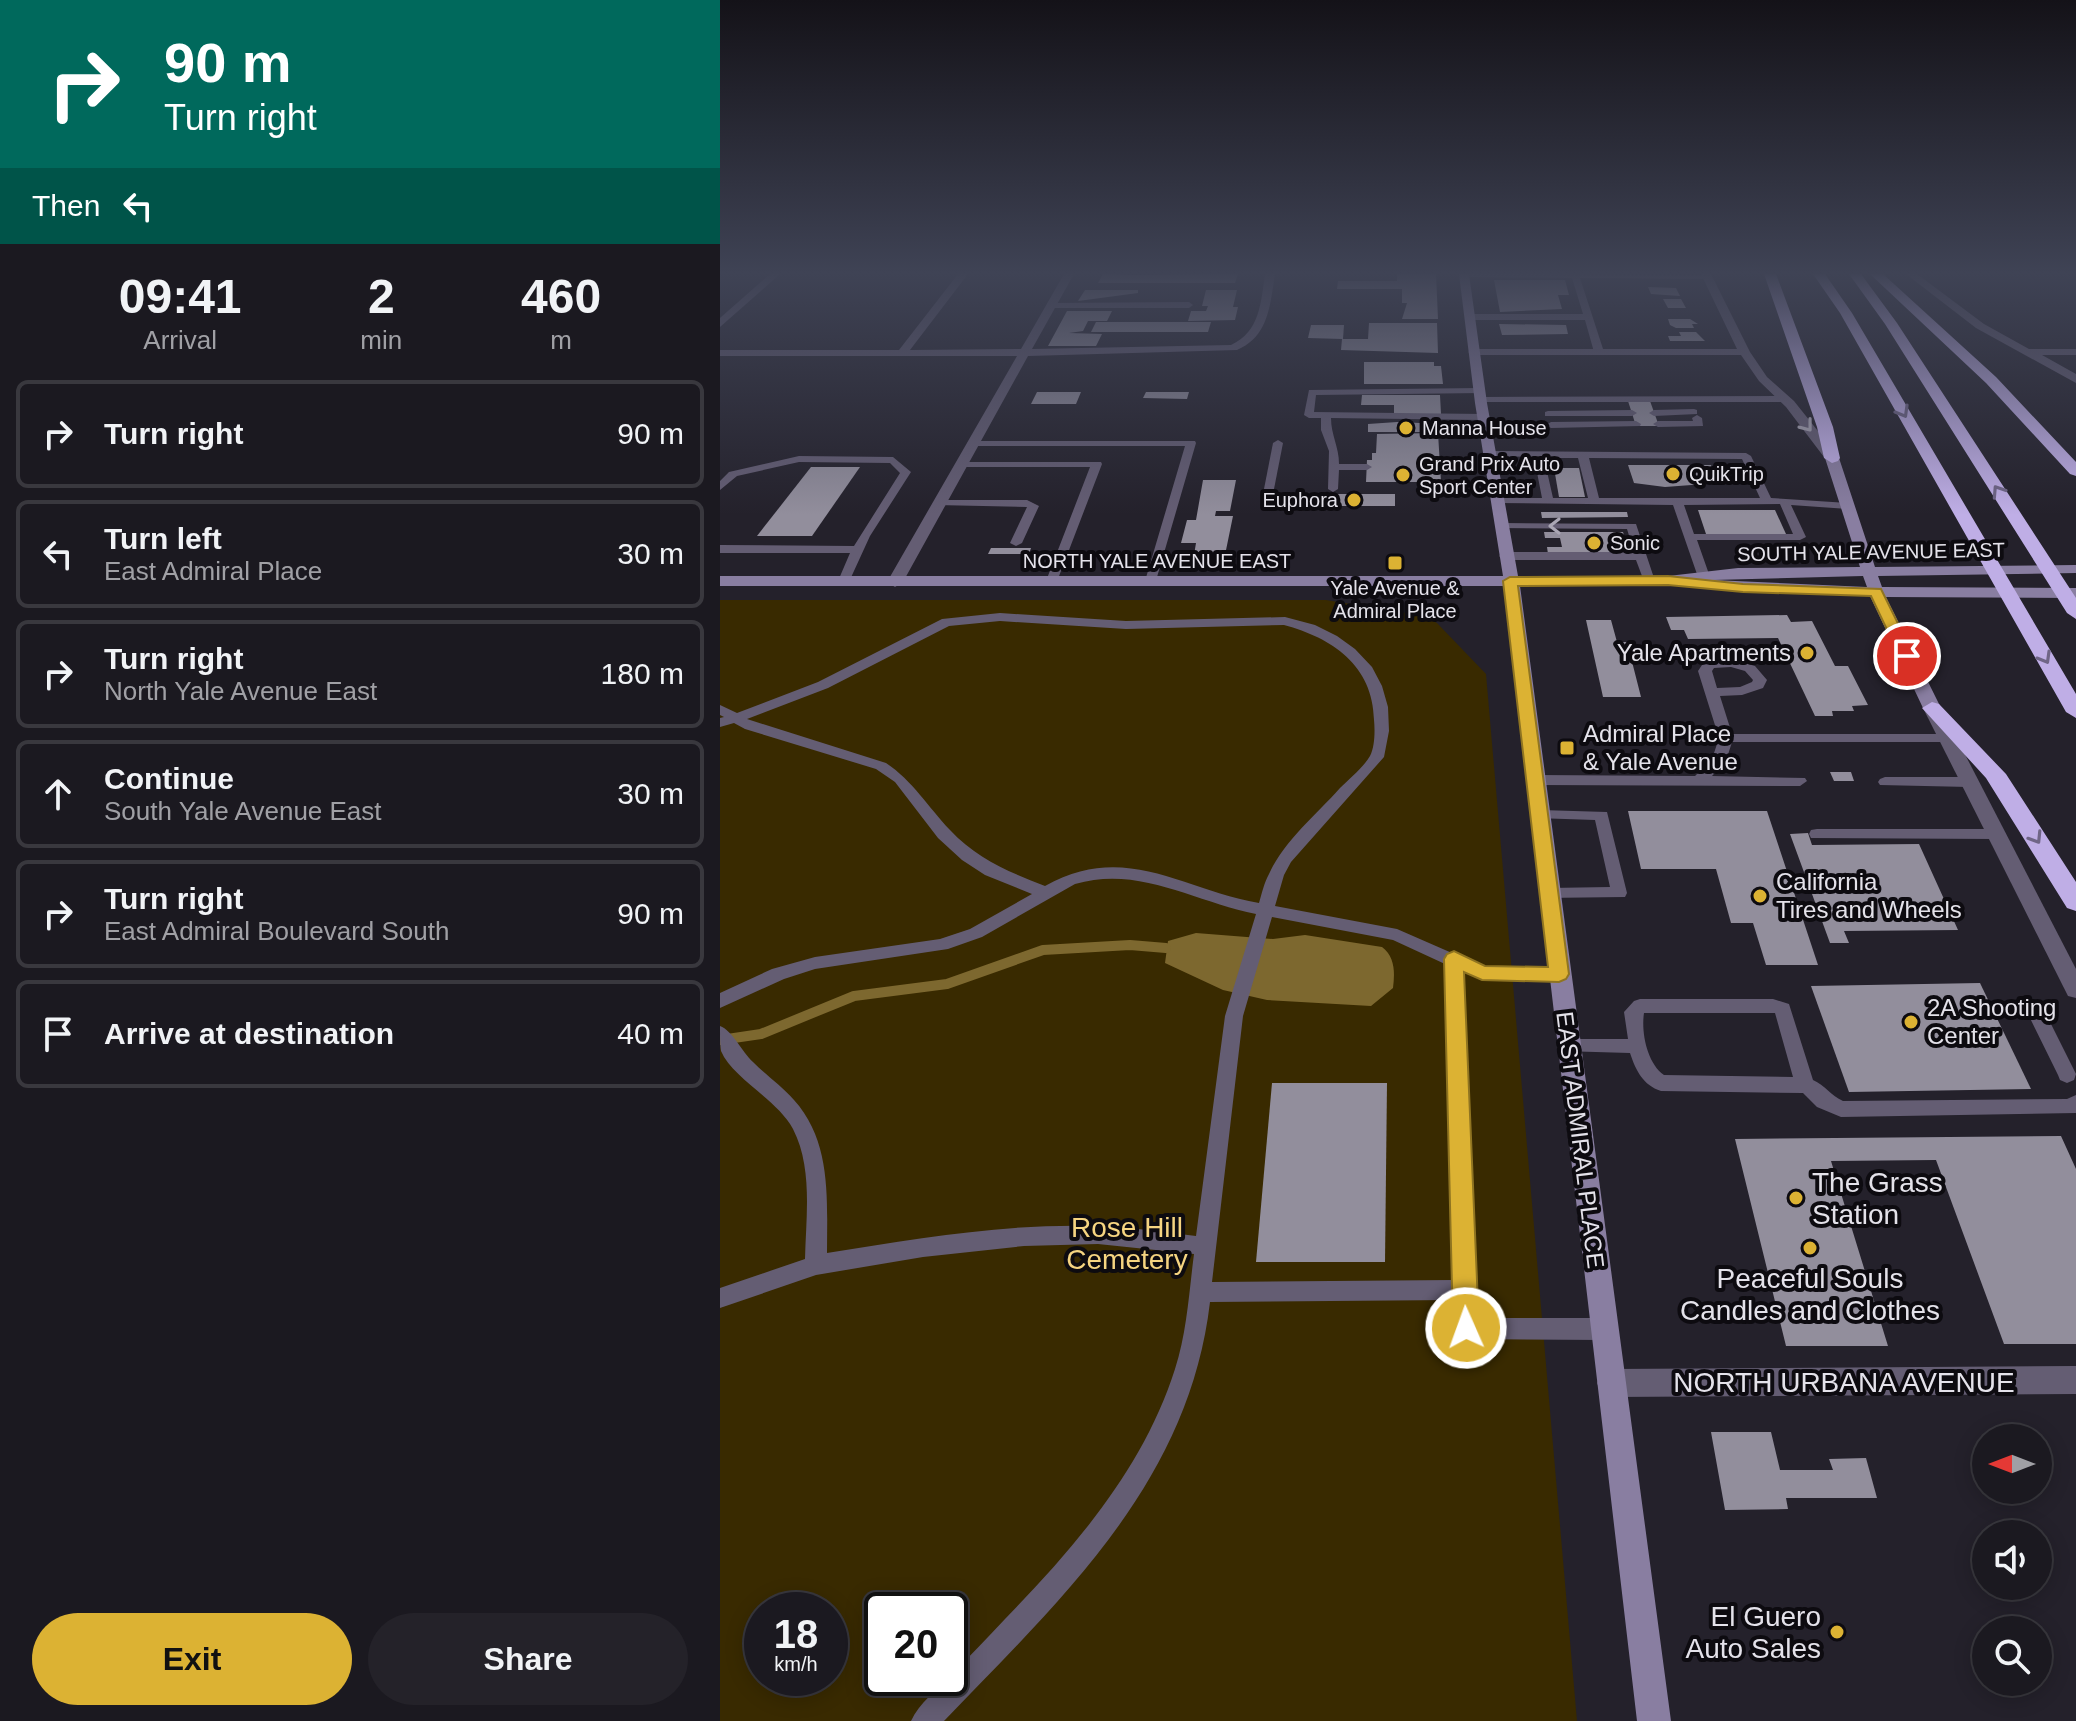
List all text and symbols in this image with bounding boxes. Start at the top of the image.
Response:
text: 90 m [164,31,292,94]
icon: right [32,32,136,136]
text: Turn right [164,97,317,138]
icon: left [116,184,160,228]
text: Then [32,189,100,222]
text: 09:41 [119,270,242,323]
text: 2 [368,270,395,323]
text: 460 [521,270,601,323]
text: Arrival [143,325,217,355]
text: min [360,325,402,355]
text: m [550,325,572,355]
one-way arrow [1893,403,1909,418]
icon: right [36,412,80,456]
text: Turn right [104,417,243,450]
text: 90 m [617,417,684,450]
place label: Manna House [1422,417,1547,439]
one-way arrow [1797,417,1811,432]
marker: Manna House [1397,419,1415,437]
place label: Grand Prix Auto Sport Center [1419,453,1560,498]
place label: QuikTrip [1689,463,1764,485]
marker: QuikTrip [1664,465,1682,483]
marker: Grand Prix Auto Sport Center [1394,466,1412,484]
one-way arrow [1993,486,2008,500]
place label: Euphora [1262,489,1339,511]
marker: Euphora [1345,491,1363,509]
one-way arrow [1548,517,1561,535]
text: Turn left [104,522,222,555]
icon: left [36,532,80,576]
place label: Sonic [1610,532,1660,554]
marker: Sonic [1585,534,1603,552]
text: 30 m [617,537,684,570]
street label: SOUTH YALE AVENUE EAST [1737,539,2005,565]
street label: NORTH YALE AVENUE EAST [1023,550,1291,572]
marker: Yale Avenue & Admiral Place [1386,554,1404,572]
text: East Admiral Place [104,556,322,586]
place label: Yale Avenue & Admiral Place [1330,577,1460,622]
pin [1873,622,1941,690]
icon: arrive [1885,634,1929,678]
place label: Yale Apartments [1617,639,1791,666]
text: Turn right [104,642,243,675]
marker: Yale Apartments [1798,644,1816,662]
one-way arrow [2035,649,2051,664]
icon: right [36,652,80,696]
text: 180 m [601,657,684,690]
text: North Yale Avenue East [104,676,377,706]
place label: Admiral Place & Yale Avenue [1583,720,1738,775]
marker: Admiral Place & Yale Avenue [1558,739,1576,757]
text: Continue [104,762,234,795]
icon: ahead [36,772,80,816]
text: 30 m [617,777,684,810]
text: South Yale Avenue East [104,796,382,826]
one-way arrow [2026,829,2041,844]
place label: California Tires and Wheels [1776,868,1962,923]
text: Turn right [104,882,243,915]
marker: California Tires and Wheels [1751,887,1769,905]
icon: right [36,892,80,936]
text: 90 m [617,897,684,930]
text: East Admiral Boulevard South [104,916,449,946]
place label: 2A Shooting Center [1927,994,2056,1049]
street label: EAST ADMIRAL PLACE [1551,1010,1610,1270]
icon: arrive [36,1012,80,1056]
marker: 2A Shooting Center [1902,1013,1920,1031]
text: Arrive at destination [104,1017,394,1050]
text: 40 m [617,1017,684,1050]
place label: The Grass Station [1812,1167,1943,1230]
marker: The Grass Station [1787,1189,1805,1207]
park label: Rose Hill Cemetery [1066,1212,1188,1275]
marker: Peaceful Souls Candles and Clothes [1801,1239,1819,1257]
place label: Peaceful Souls Candles and Clothes [1680,1263,1940,1326]
position arrow [1424,1286,1508,1370]
street label: NORTH URBANA AVENUE [1673,1367,2015,1398]
north arrow [1972,1424,2052,1504]
map controls [1972,1424,2052,1696]
button: sound [1972,1520,2052,1600]
speed limit sign: 20 [864,1592,968,1696]
place label: El Guero Auto Sales [1686,1601,1821,1664]
text: 18 [774,1612,818,1656]
button: Exit [32,1613,352,1705]
button: Share [368,1613,688,1705]
button: search [1972,1616,2052,1696]
marker: El Guero Auto Sales [1828,1623,1846,1641]
text: km/h [774,1653,818,1675]

